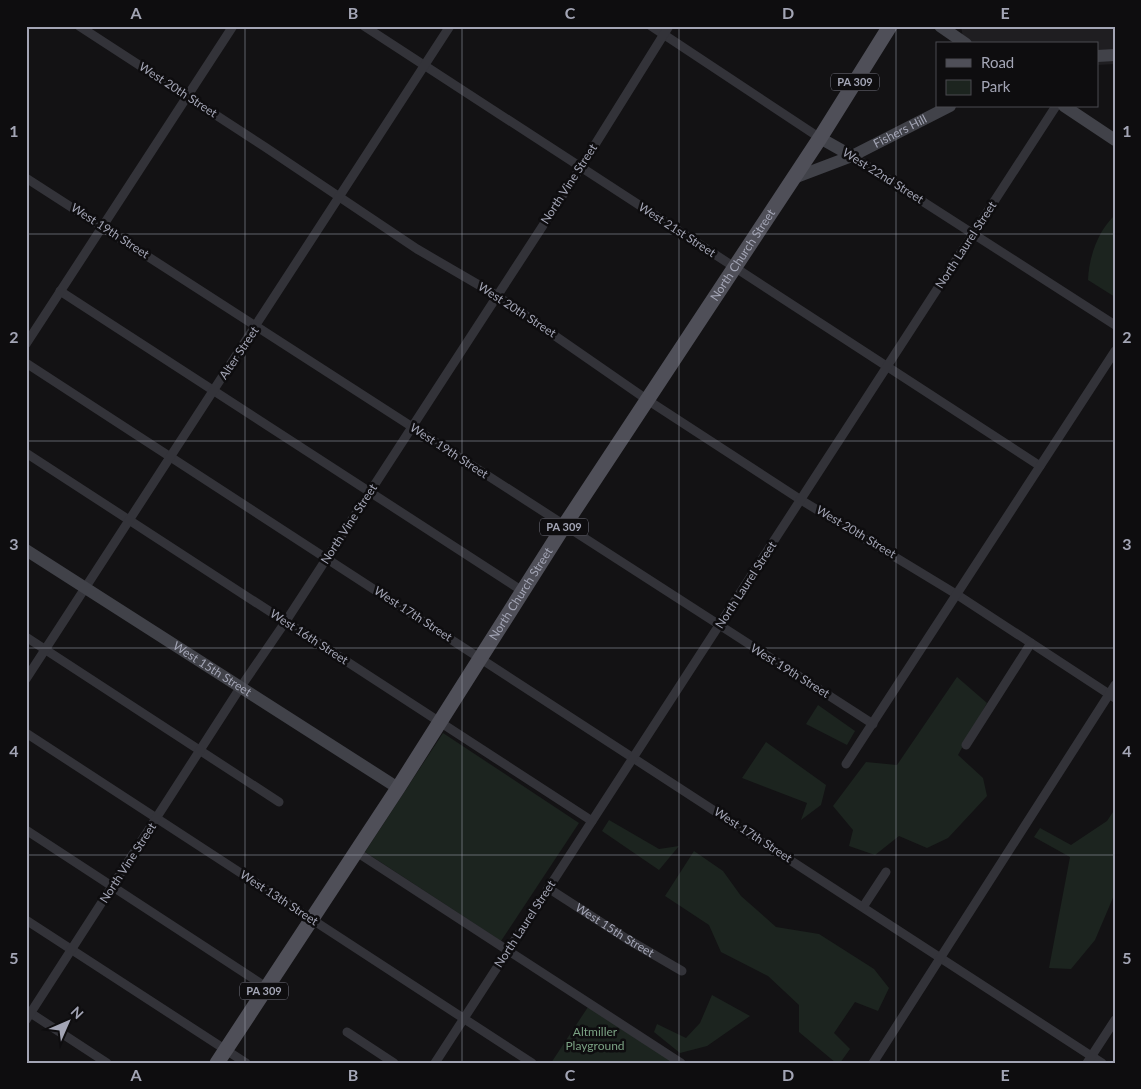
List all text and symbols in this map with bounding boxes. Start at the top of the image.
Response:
text: A [129,3,142,22]
text: B [348,3,358,22]
text: C [565,3,576,22]
text: D [782,3,794,22]
text: E [1000,3,1010,22]
legend [936,42,1098,108]
text: Road [981,53,1014,71]
street label: West 20th Street [136,59,221,121]
road number: PA 309 [831,74,879,90]
text: Park [981,77,1011,95]
street label: Fishers Hill [871,111,929,151]
text: 1 [9,121,19,140]
text: 1 [1122,121,1132,140]
street label: North Vine Street [537,140,600,227]
street label: West 22nd Street [840,145,927,207]
street label: North Laurel Street [932,198,1000,291]
street label: West 21st Street [636,199,719,260]
street label: West 19th Street [68,200,153,262]
street label: North Church Street [707,205,778,304]
street label: West 20th Street [475,279,560,341]
street label: Alter Street [216,323,262,382]
text: 2 [9,327,19,346]
text: 2 [1122,327,1132,346]
street label: West 19th Street [407,420,492,482]
street label: North Vine Street [317,480,380,567]
street label: West 20th Street [814,502,899,562]
road number: PA 309 [540,518,588,536]
text: 3 [9,534,19,553]
text: 3 [1122,534,1132,553]
street label: North Laurel Street [712,538,780,631]
street label: North Church Street [486,544,556,643]
street label: West 17th Street [371,583,456,645]
street label: West 16th Street [267,606,352,668]
street label: West 15th Street [170,638,255,700]
street label: West 19th Street [748,640,833,701]
text: 4 [9,741,19,760]
text: 4 [1122,741,1132,760]
street label: West 17th Street [711,804,796,866]
street label: North Vine Street [96,819,159,906]
street label: West 13th Street [237,867,322,929]
street label: North Laurel Street [491,877,559,970]
street label: West 15th Street [573,900,658,961]
text: 5 [9,948,19,967]
text: 5 [1122,948,1132,967]
road number: PA 309 [240,982,288,999]
north arrow [42,996,92,1046]
text: N [68,1003,87,1022]
park label: Altmiller Playground [565,1024,625,1053]
text: A [129,1065,142,1084]
text: B [348,1065,358,1084]
text: C [565,1065,576,1084]
text: D [782,1065,794,1084]
text: E [1000,1065,1010,1084]

